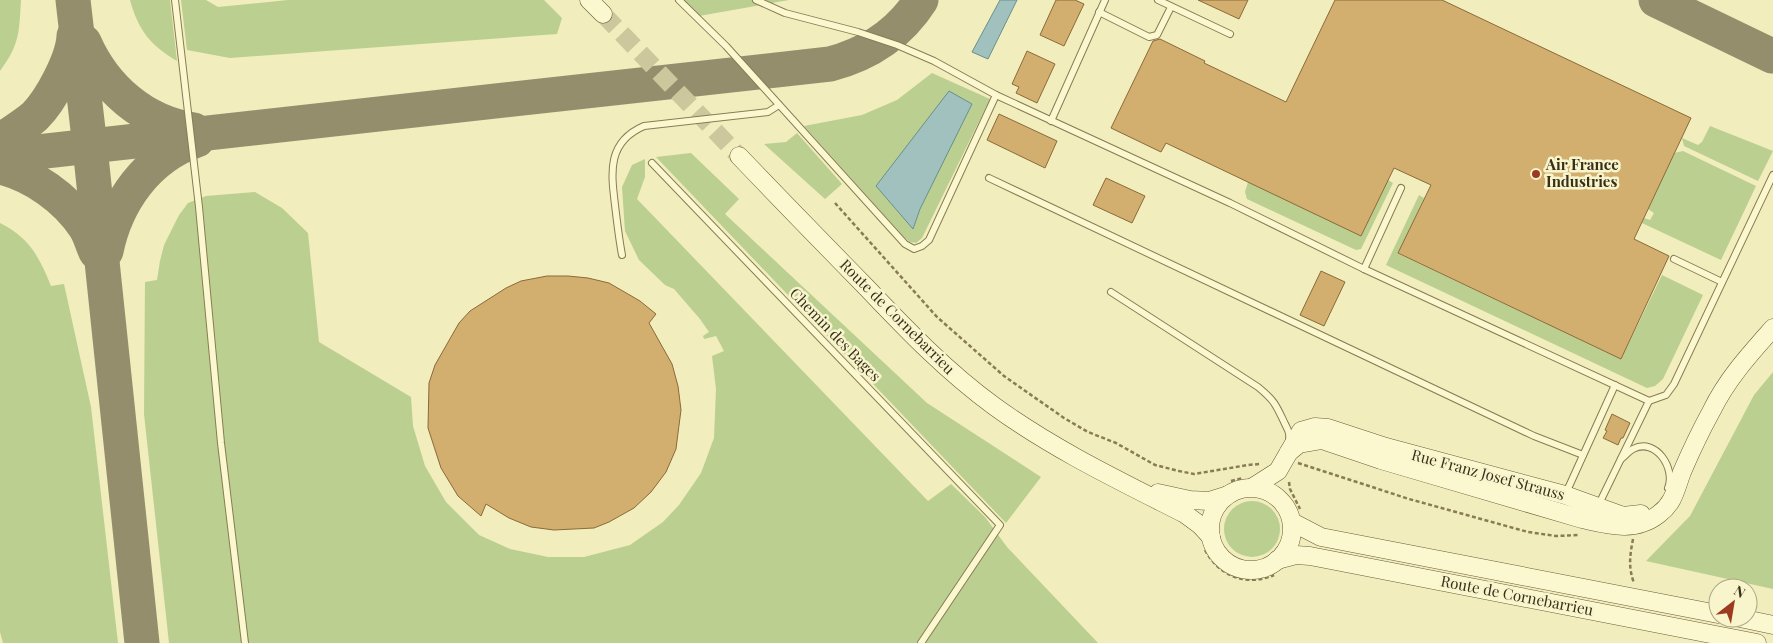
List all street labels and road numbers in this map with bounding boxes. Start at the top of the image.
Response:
street label: Route de Cornebarrieu [836,254,960,378]
street label: Chemin des Bages [786,283,886,385]
street label: Rue Franz Josef Strauss [1409,444,1567,504]
street label: Route de Cornebarrieu [1439,570,1595,620]

